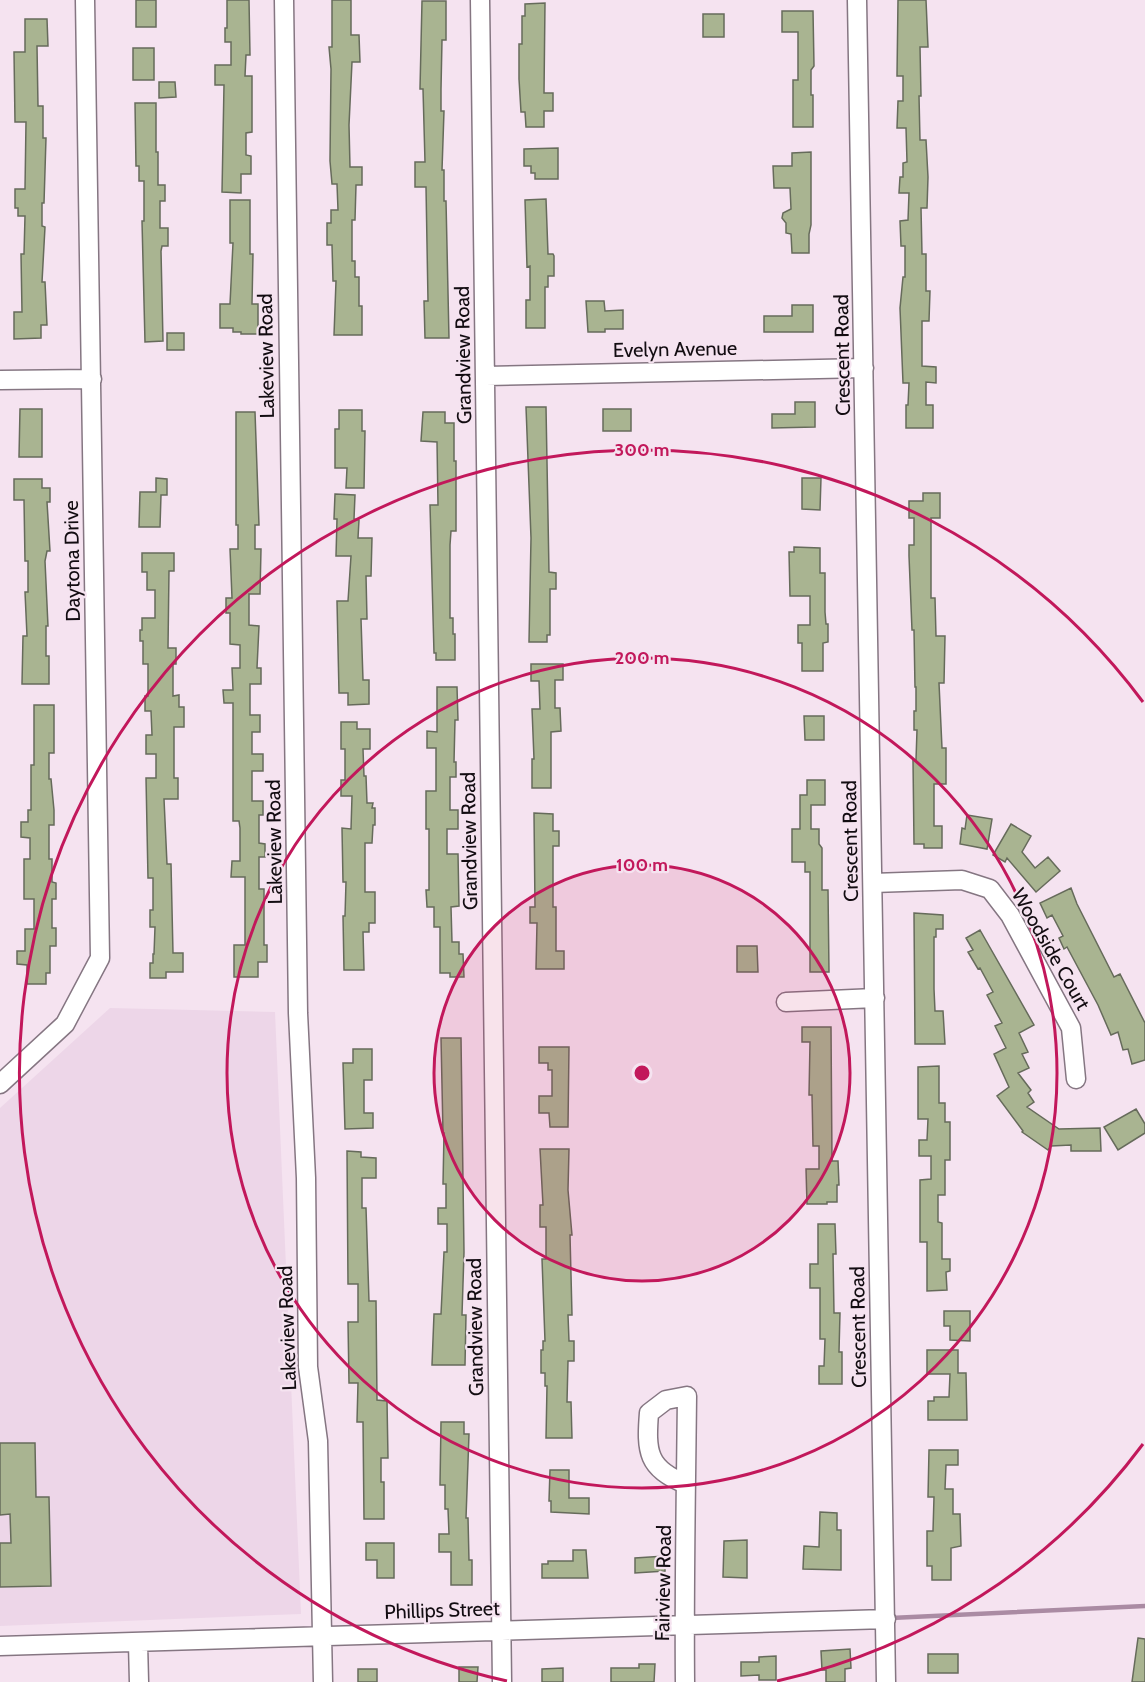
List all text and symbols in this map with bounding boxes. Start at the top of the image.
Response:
street label: Grandview Road [450,286,476,424]
street label: Lakeview Road [253,293,279,419]
street label: Crescent Road [829,294,855,416]
street label: Evelyn Avenue [613,336,737,362]
text: 300 m [615,439,669,461]
street label: Daytona Drive [59,500,85,622]
text: 200 m [615,647,669,669]
street label: Grandview Road [456,772,482,910]
street label: Lakeview Road [261,779,287,905]
street label: Crescent Road [837,780,863,902]
text: 100 m [616,854,668,876]
street label: Woodside Court [1007,884,1096,1014]
centre of rings [632,1063,652,1083]
street label: Grandview Road [462,1258,488,1396]
street label: Lakeview Road [273,1265,301,1391]
street label: Crescent Road [845,1266,871,1388]
street label: Fairview Road [650,1525,676,1641]
street label: Phillips Street [384,1596,500,1624]

